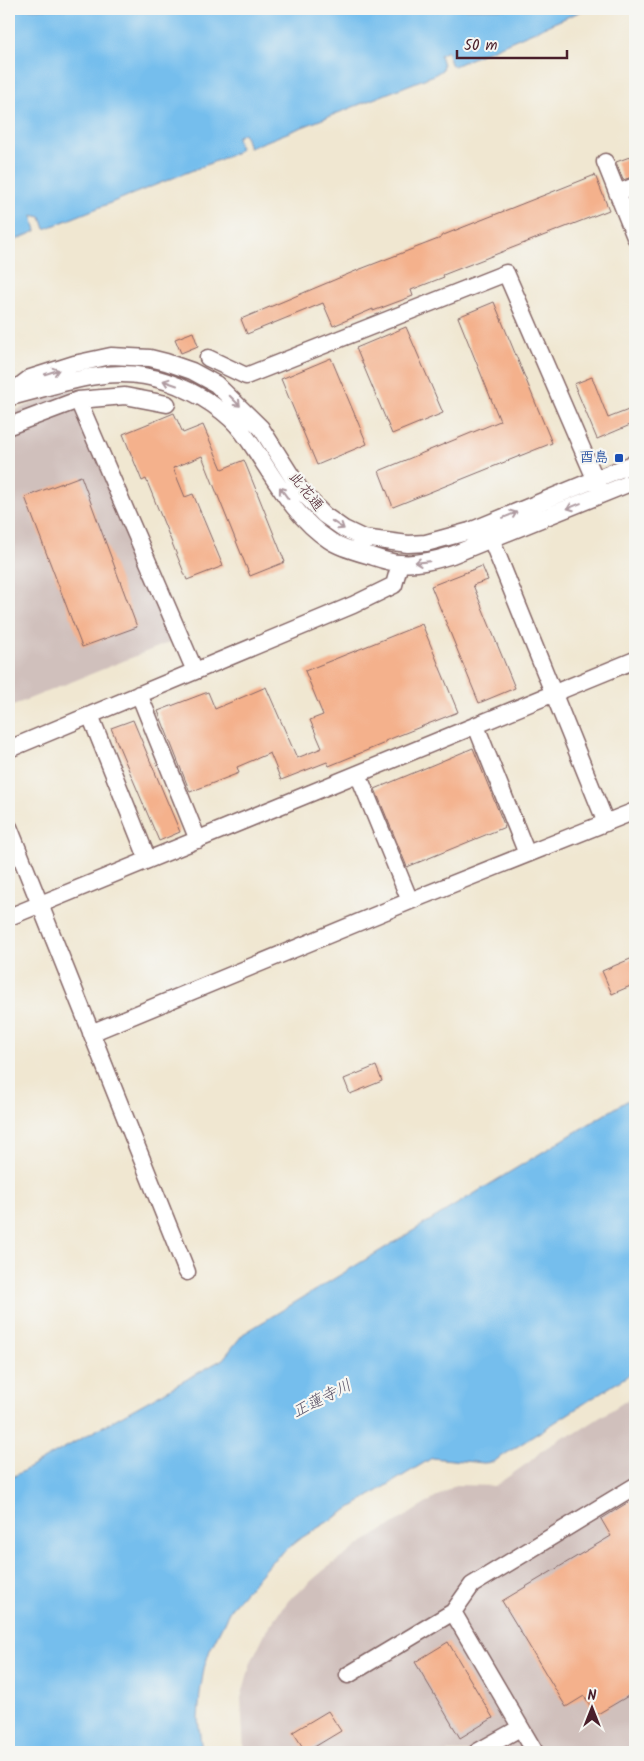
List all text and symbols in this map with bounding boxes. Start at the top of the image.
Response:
scale bar [457,28,566,60]
text: 50 m [464,34,498,58]
one-way arrow [43,366,59,376]
one-way arrow [162,378,178,388]
one-way arrow [229,395,241,408]
place label: 酉島 [579,446,609,470]
marker: 酉島 [613,452,625,464]
street label: 此花通 [283,467,329,517]
one-way arrow [279,486,289,500]
one-way arrow [567,501,582,511]
one-way arrow [502,509,517,519]
one-way arrow [331,520,345,530]
one-way arrow [414,557,430,567]
water label: 正蓮寺川 [288,1373,356,1425]
north arrow [566,1684,616,1734]
text: N [588,1685,597,1707]

